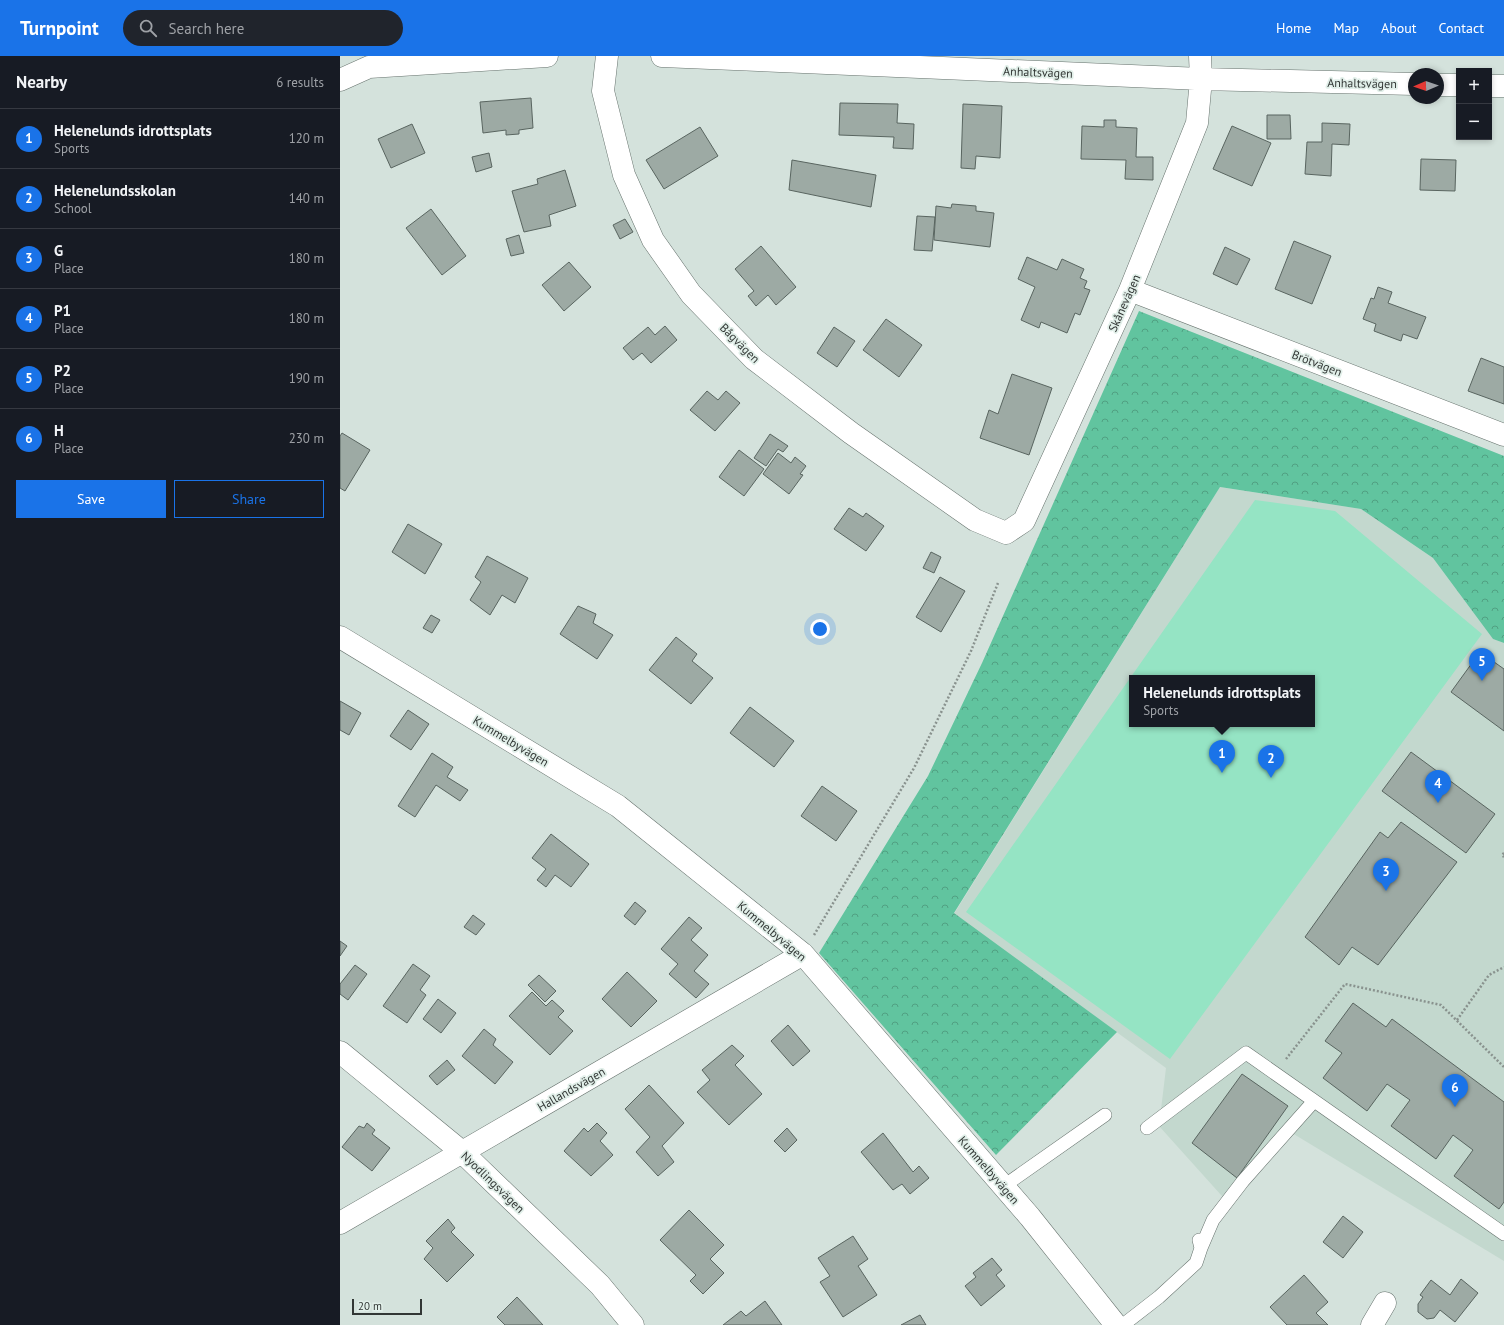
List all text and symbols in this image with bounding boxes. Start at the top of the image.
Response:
search box [123,10,403,46]
text: Turnpoint [20,16,99,40]
icon: search [137,17,159,39]
text: Search here [169,19,244,38]
text: Home [1276,19,1311,37]
text: Map [1333,19,1359,37]
text: About [1381,19,1417,37]
text: Contact [1439,19,1484,37]
street label: Anhaltsvägen [1003,63,1073,81]
north arrow [1408,68,1444,104]
map controls [1456,68,1492,140]
button: + [1456,68,1492,104]
text: Nearby [16,71,67,93]
text: 6 results [276,74,324,91]
street label: Anhaltsvägen [1327,75,1397,91]
button: − [1456,104,1492,140]
text: Helenelunds idrottsplats [54,121,212,140]
text: 1 [25,130,33,147]
text: 120 m [289,130,324,147]
text: Sports [54,140,90,157]
text: Helenelundsskolan [54,181,176,200]
text: 2 [25,190,33,207]
text: 140 m [289,190,324,207]
text: School [54,200,92,217]
text: G [54,241,63,260]
text: 3 [25,250,33,267]
text: 180 m [289,250,324,267]
text: Place [54,260,84,277]
street label: Skånevägen [1105,272,1143,334]
text: P1 [54,301,71,320]
text: 4 [25,310,33,327]
text: 180 m [289,310,324,327]
text: Place [54,320,84,337]
street label: Bågvägen [717,320,763,366]
street label: Brötvägen [1290,347,1344,379]
text: P2 [54,361,71,380]
text: 5 [25,370,33,387]
text: 190 m [289,370,324,387]
text: Place [54,380,84,397]
text: H [54,421,64,440]
text: 6 [25,430,33,447]
text: 230 m [289,430,324,447]
text: Place [54,440,84,457]
button: Save [16,480,166,518]
button: Share [174,480,324,518]
your location [810,619,830,639]
pin: 5 [1469,648,1495,681]
popup [1129,675,1315,727]
text: Helenelunds idrottsplats [1143,683,1301,702]
text: Sports [1143,702,1179,719]
street label: Kummelbyvägen [471,713,551,769]
pin: 1 [1209,740,1235,773]
pin: 2 [1258,745,1284,778]
pin: 4 [1425,770,1451,803]
pin: 3 [1373,858,1399,891]
street label: Kummelbyvägen [734,898,810,964]
street label: Hallandsvägen [534,1064,608,1114]
pin: 6 [1442,1074,1468,1107]
street label: Kummelbyvägen [955,1133,1023,1207]
street label: Nyodlingsvägen [458,1148,528,1216]
scale bar [352,1297,422,1316]
text: 20 m [358,1299,382,1313]

